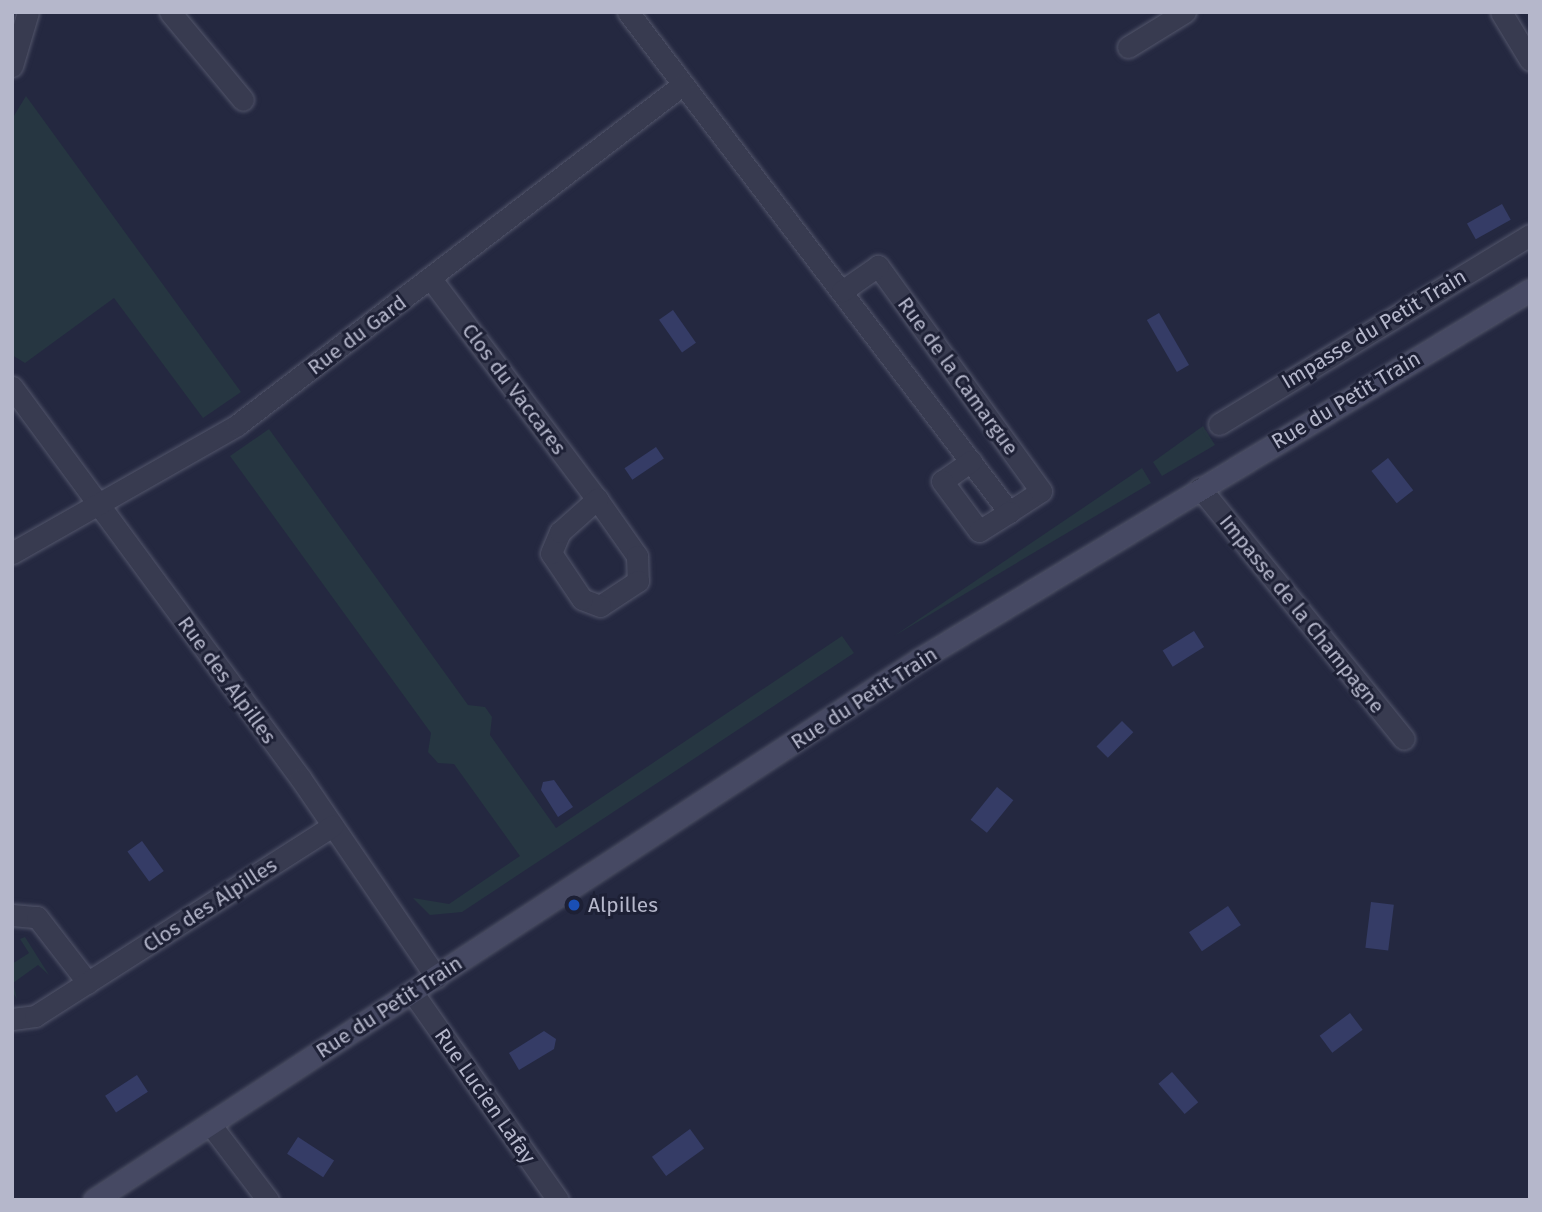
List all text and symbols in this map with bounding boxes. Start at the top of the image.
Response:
street label: Impasse du Petit Train [1277,264,1471,394]
street label: Rue du Gard [303,290,411,380]
street label: Rue de la Camargue [892,292,1024,460]
street label: Clos du Vaccares [457,319,571,459]
street label: Rue du Petit Train [1267,346,1425,454]
street label: Impasse de la Champagne [1214,510,1390,718]
street label: Rue des Alpilles [172,611,282,749]
street label: Rue du Petit Train [786,641,942,755]
street label: Clos des Alpilles [138,852,282,958]
place label: Alpilles [588,892,658,918]
marker: Alpilles [566,897,582,913]
street label: Rue du Petit Train [311,950,467,1064]
street label: Rue Lucien Lafay [429,1024,541,1168]

